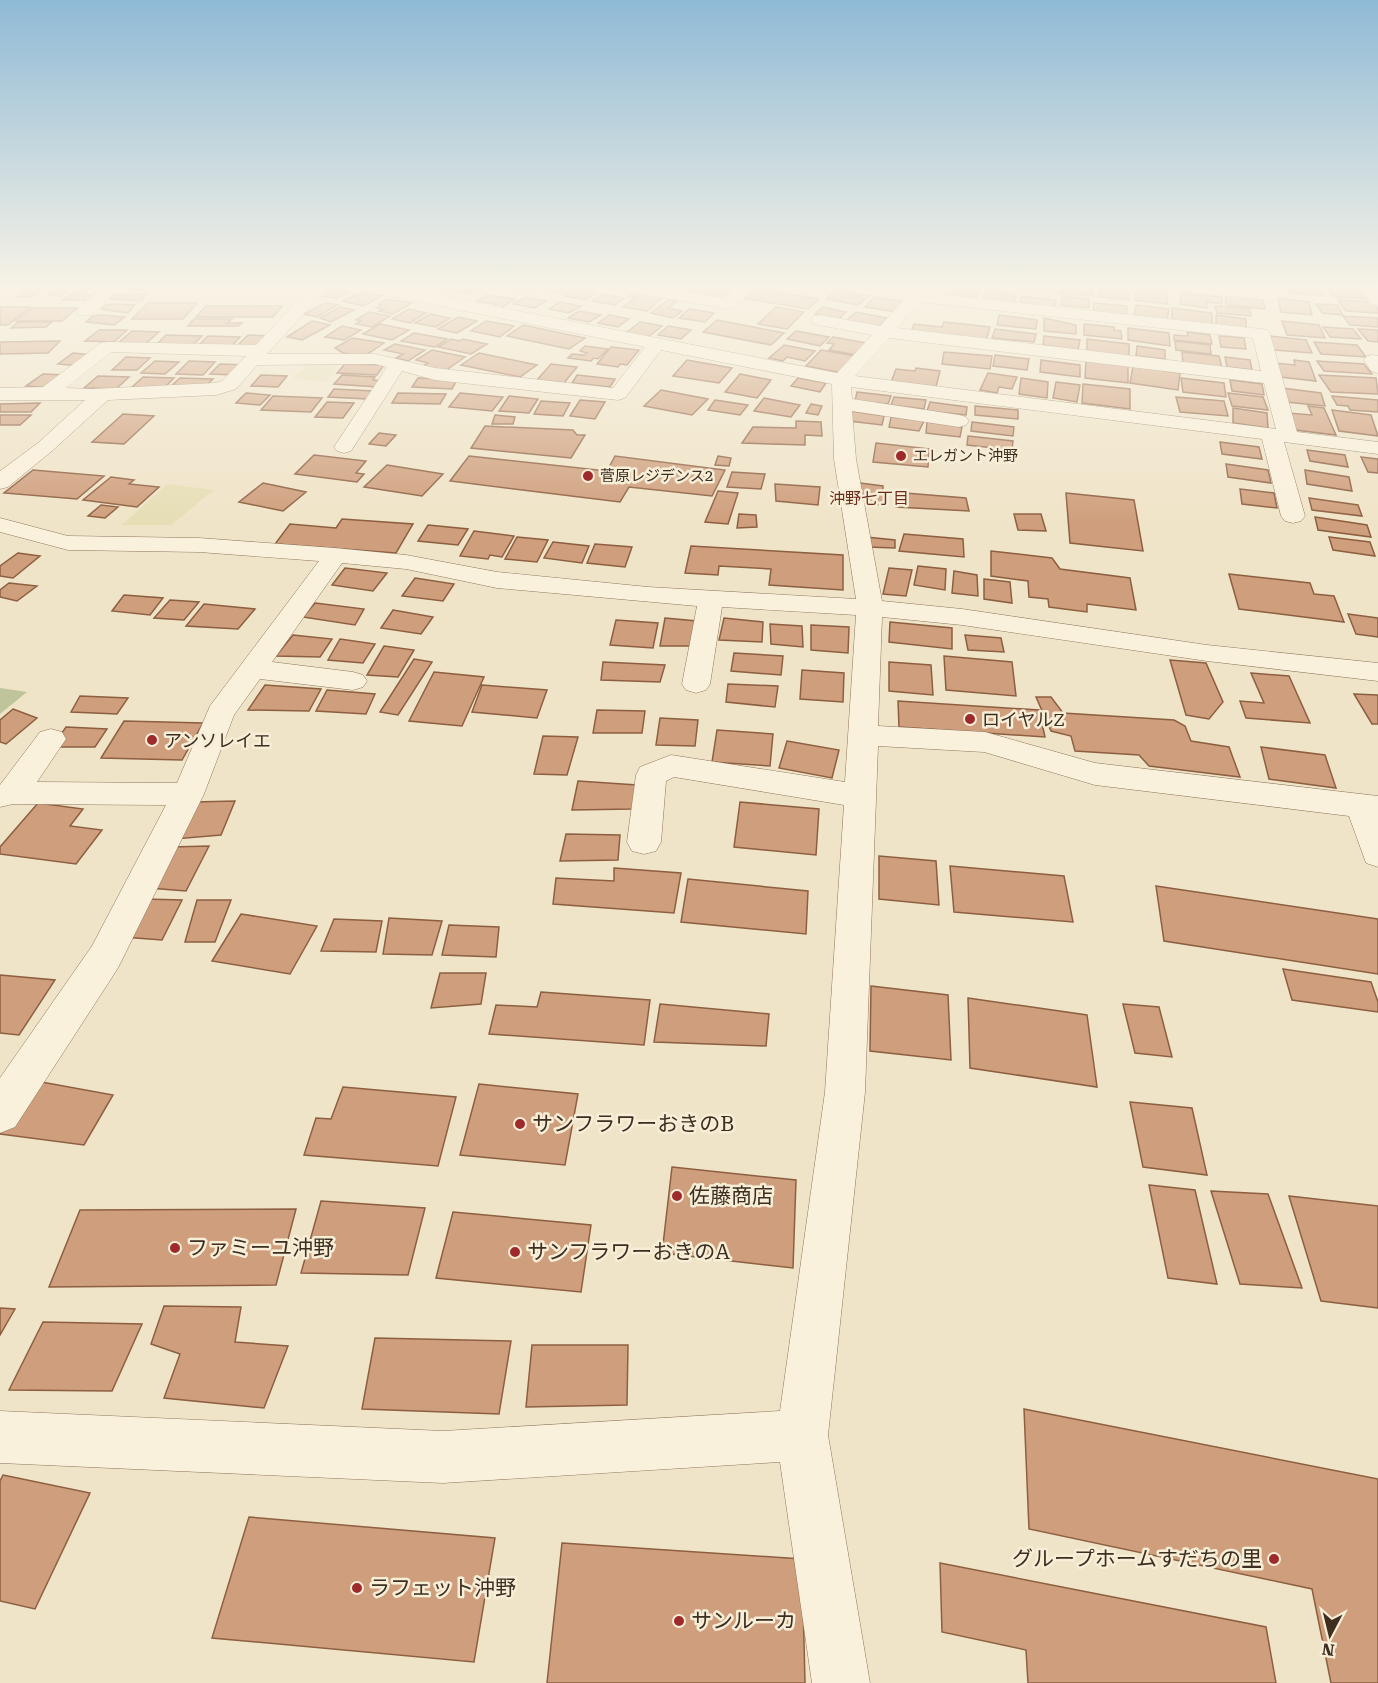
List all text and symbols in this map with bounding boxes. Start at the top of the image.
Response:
place label: エレガント沖野 [913,447,1018,465]
marker: エレガント沖野 [894,449,908,463]
place label: 菅原レジデンス2 [600,467,713,485]
marker: 菅原レジデンス2 [581,469,595,483]
district label: 沖野七丁目 [829,489,909,508]
place label: ロイヤルZ [982,709,1065,730]
marker: ロイヤルZ [963,712,977,726]
place label: アンソレイエ [164,730,271,751]
marker: アンソレイエ [145,733,159,747]
place label: サンフラワーおきのB [532,1112,734,1136]
marker: サンフラワーおきのB [513,1117,527,1131]
place label: 佐藤商店 [689,1184,773,1208]
marker: 佐藤商店 [670,1189,684,1203]
place label: ファミーユ沖野 [187,1236,334,1260]
place label: サンフラワーおきのA [527,1240,730,1264]
marker: ファミーユ沖野 [168,1241,182,1255]
marker: サンフラワーおきのA [508,1245,522,1259]
place label: グループホームすだちの里 [1012,1547,1262,1571]
marker: グループホームすだちの里 [1267,1552,1281,1566]
place label: ラフェット沖野 [369,1576,516,1600]
marker: ラフェット沖野 [350,1581,364,1595]
north arrow [1300,1605,1360,1665]
place label: サンルーカ [691,1609,796,1633]
marker: サンルーカ [672,1614,686,1628]
text: N [1321,1639,1336,1660]

